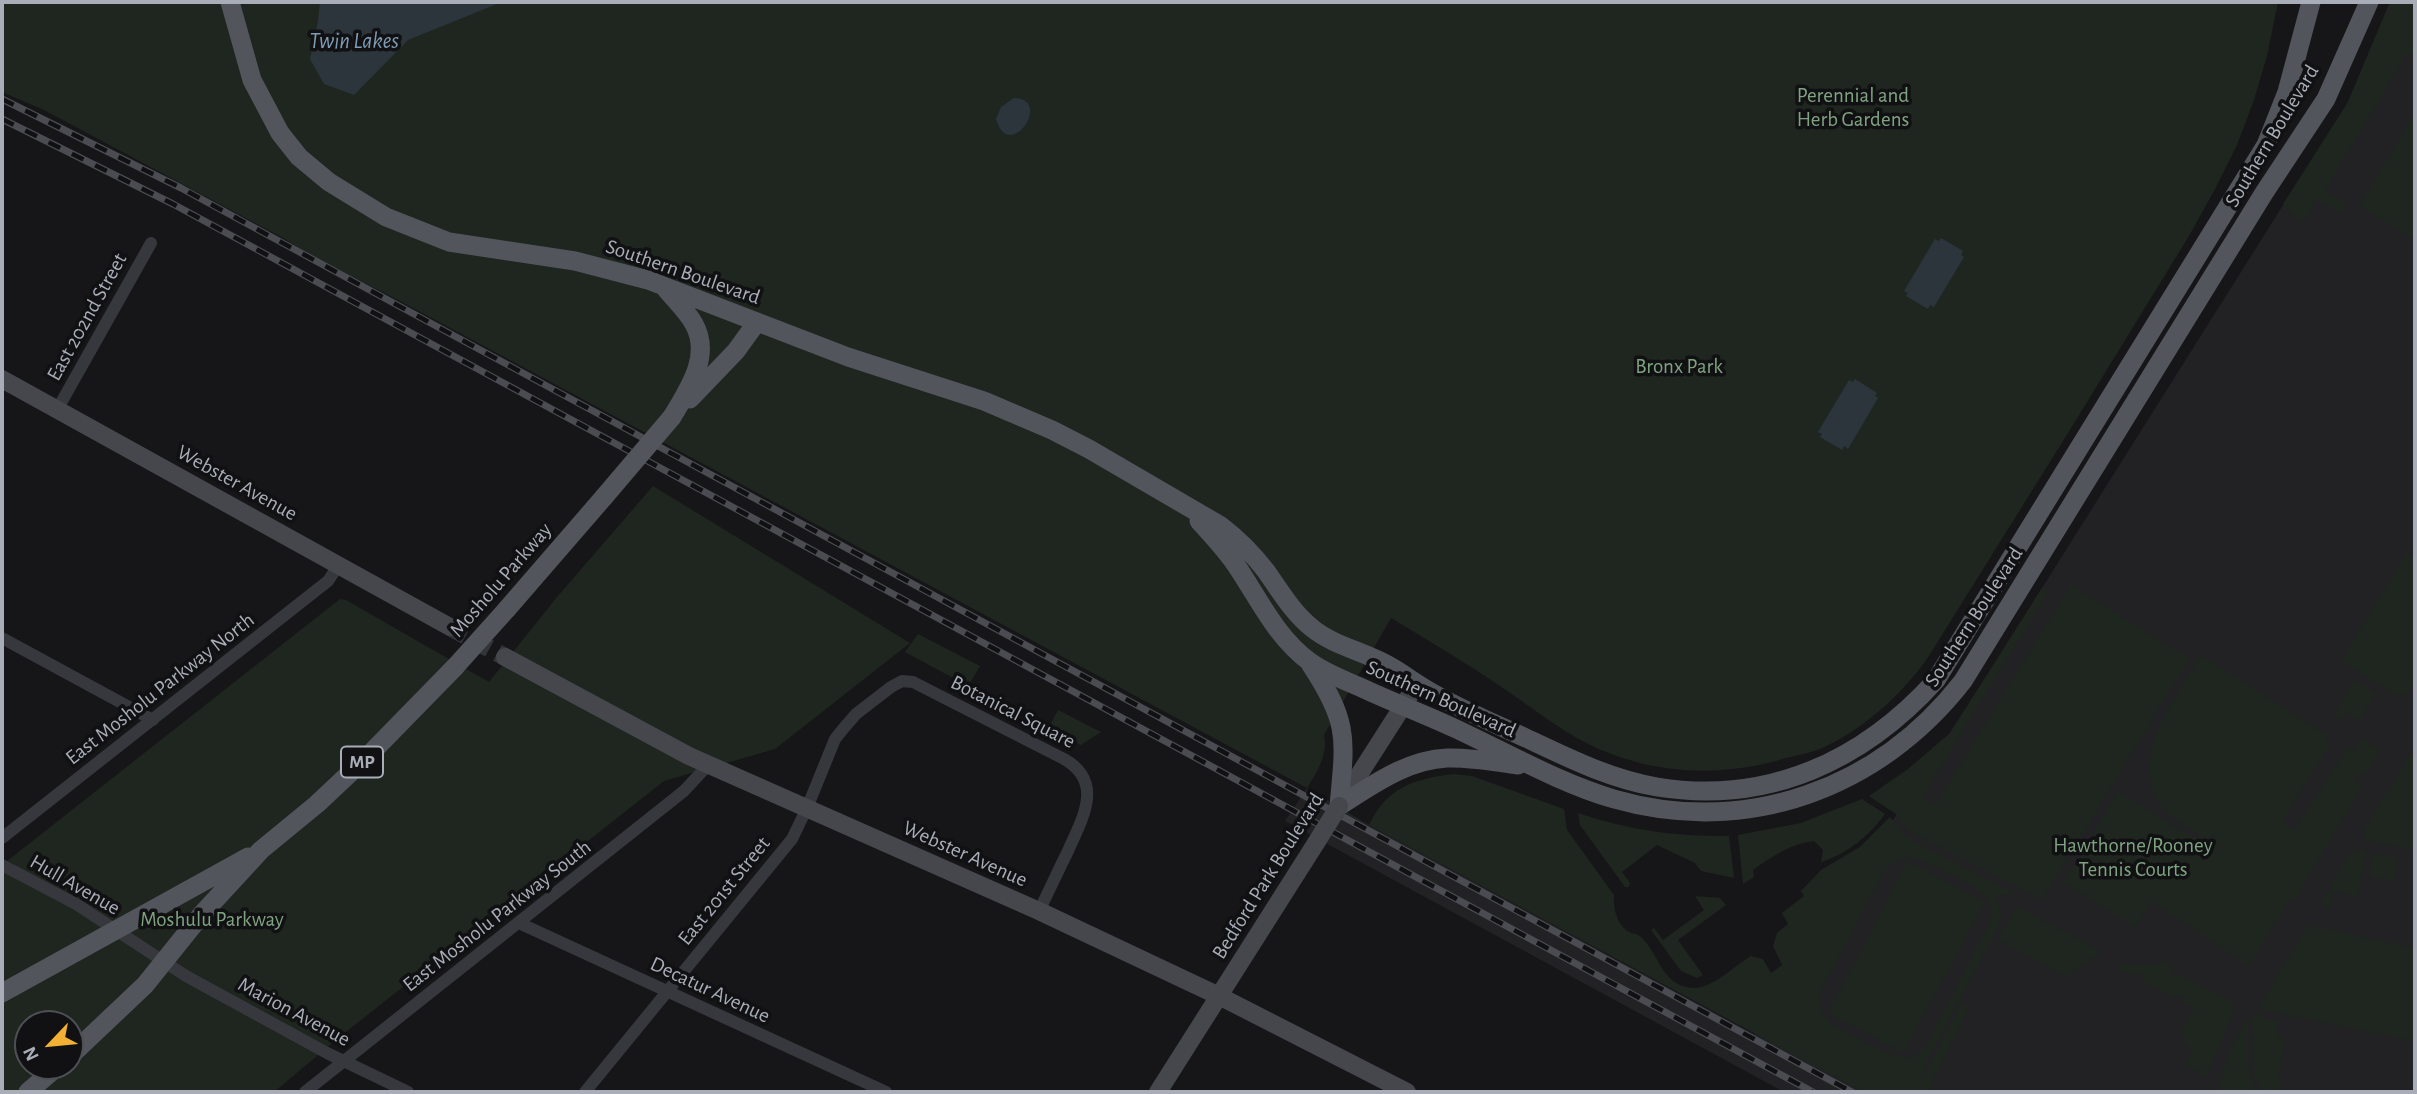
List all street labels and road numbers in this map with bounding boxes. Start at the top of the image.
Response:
street label: Southern Boulevard [2220,60,2324,212]
street label: Southern Boulevard [603,234,763,310]
street label: East 202nd Street [42,249,132,385]
street label: Webster Avenue [172,440,302,526]
street label: Mosholu Parkway [444,518,558,642]
street label: Southern Boulevard [1919,542,2029,692]
street label: East Mosholu Parkway North [61,607,259,771]
street label: Southern Boulevard [1362,655,1520,743]
street label: Botanical Square [946,670,1080,754]
road number: MP [341,747,383,778]
street label: Bedford Park Boulevard [1207,788,1329,964]
street label: Webster Avenue [899,815,1031,893]
street label: East 201st Street [672,832,776,950]
street label: East Mosholu Parkway South [398,835,596,997]
street label: Hull Avenue [25,849,125,921]
street label: Decatur Avenue [646,951,774,1029]
street label: Marion Avenue [234,972,354,1052]

